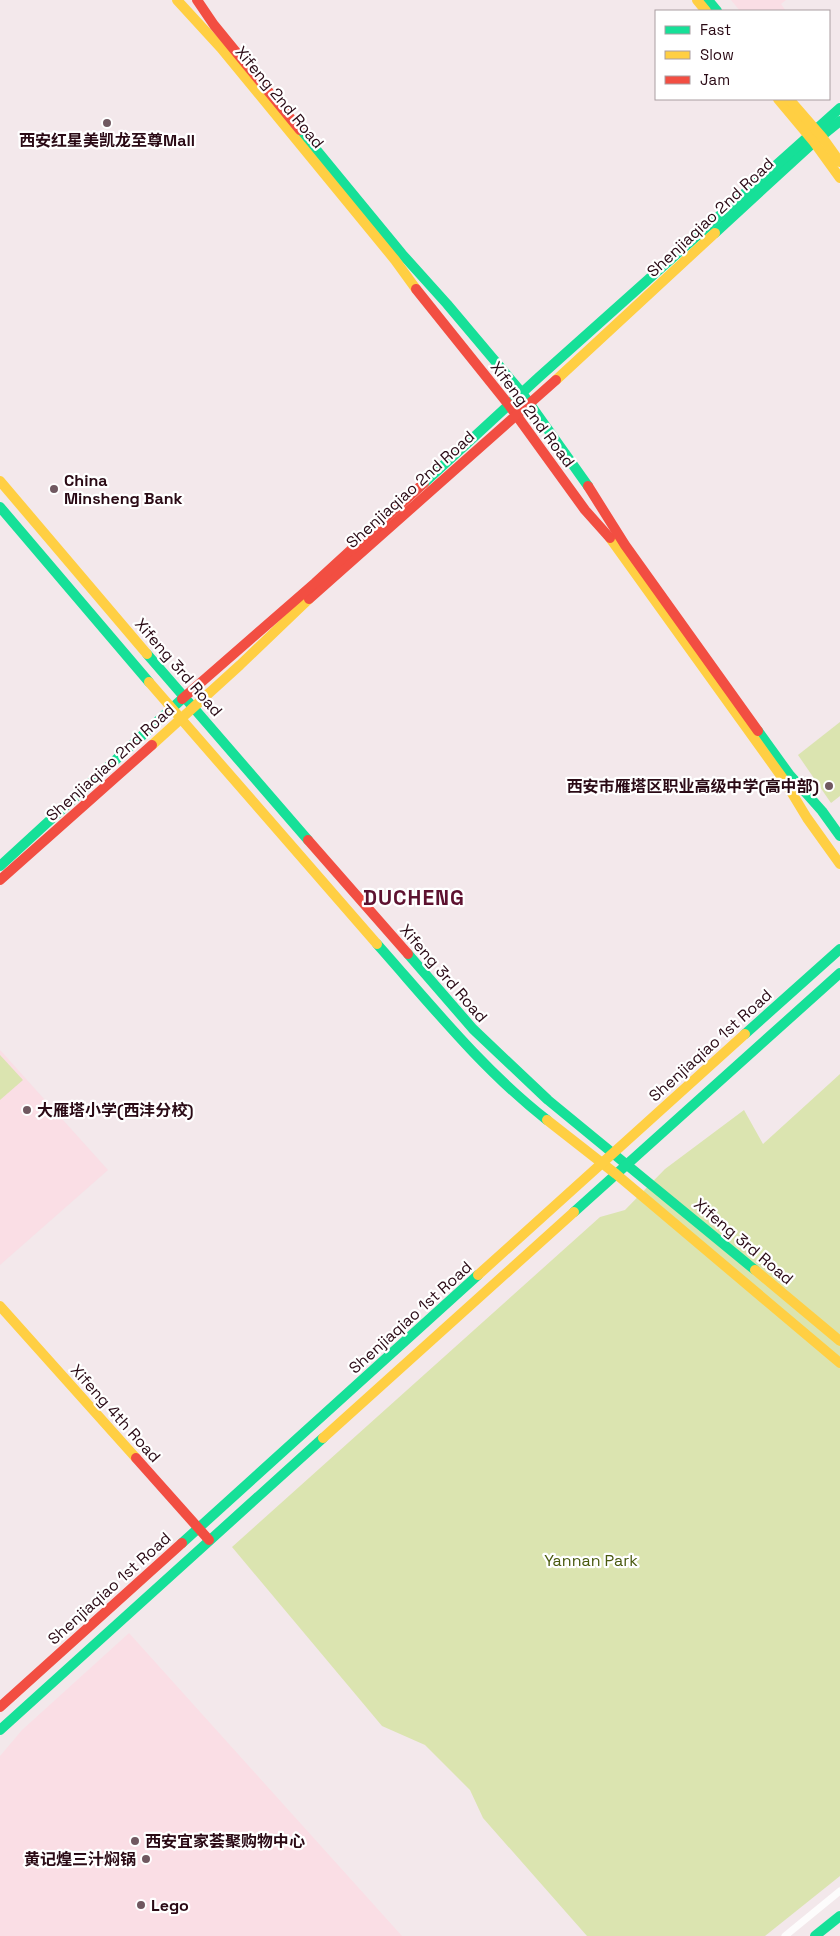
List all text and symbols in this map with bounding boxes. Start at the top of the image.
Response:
legend [655,10,830,100]
text: Fast [700,20,731,39]
street label: Xifeng 2nd Road [231,42,329,153]
text: Slow [700,45,734,64]
text: Jam [700,70,730,89]
marker: 西安红星美凯龙至尊Mall [101,117,113,129]
place label: 西安红星美凯龙至尊Mall [19,130,195,151]
street label: Shenjiaqiao 2nd Road [642,153,778,282]
street label: Xifeng 2nd Road [486,357,579,472]
street label: Shenjiaqiao 2nd Road [342,426,479,553]
place label: China Minsheng Bank [64,470,183,509]
marker: China Minsheng Bank [48,483,60,495]
street label: Xifeng 3rd Road [130,614,227,721]
street label: Shenjiaqiao 2nd Road [42,699,179,826]
place label: 西安市雁塔区职业高级中学(高中部) [566,776,819,797]
marker: 西安市雁塔区职业高级中学(高中部) [823,780,835,792]
district label: DUCHENG [363,884,465,911]
street label: Xifeng 3rd Road [395,920,492,1027]
street label: Shenjiaqiao 1st Road [644,984,776,1106]
place label: 大雁塔小学(西沣分校) [37,1100,194,1121]
marker: 大雁塔小学(西沣分校) [21,1104,33,1116]
street label: Xifeng 3rd Road [690,1194,798,1289]
street label: Shenjiaqiao 1st Road [344,1256,476,1378]
street label: Xifeng 4th Road [66,1360,165,1467]
street label: Shenjiaqiao 1st Road [43,1527,175,1649]
park label: Yannan Park [544,1550,638,1571]
place label: 西安宜家荟聚购物中心 [145,1831,305,1852]
marker: 西安宜家荟聚购物中心 [129,1835,141,1847]
place label: 黄记煌三汁焖锅 [24,1849,136,1870]
marker: 黄记煌三汁焖锅 [140,1853,152,1865]
place label: Lego [151,1895,189,1916]
marker: Lego [135,1899,147,1911]

